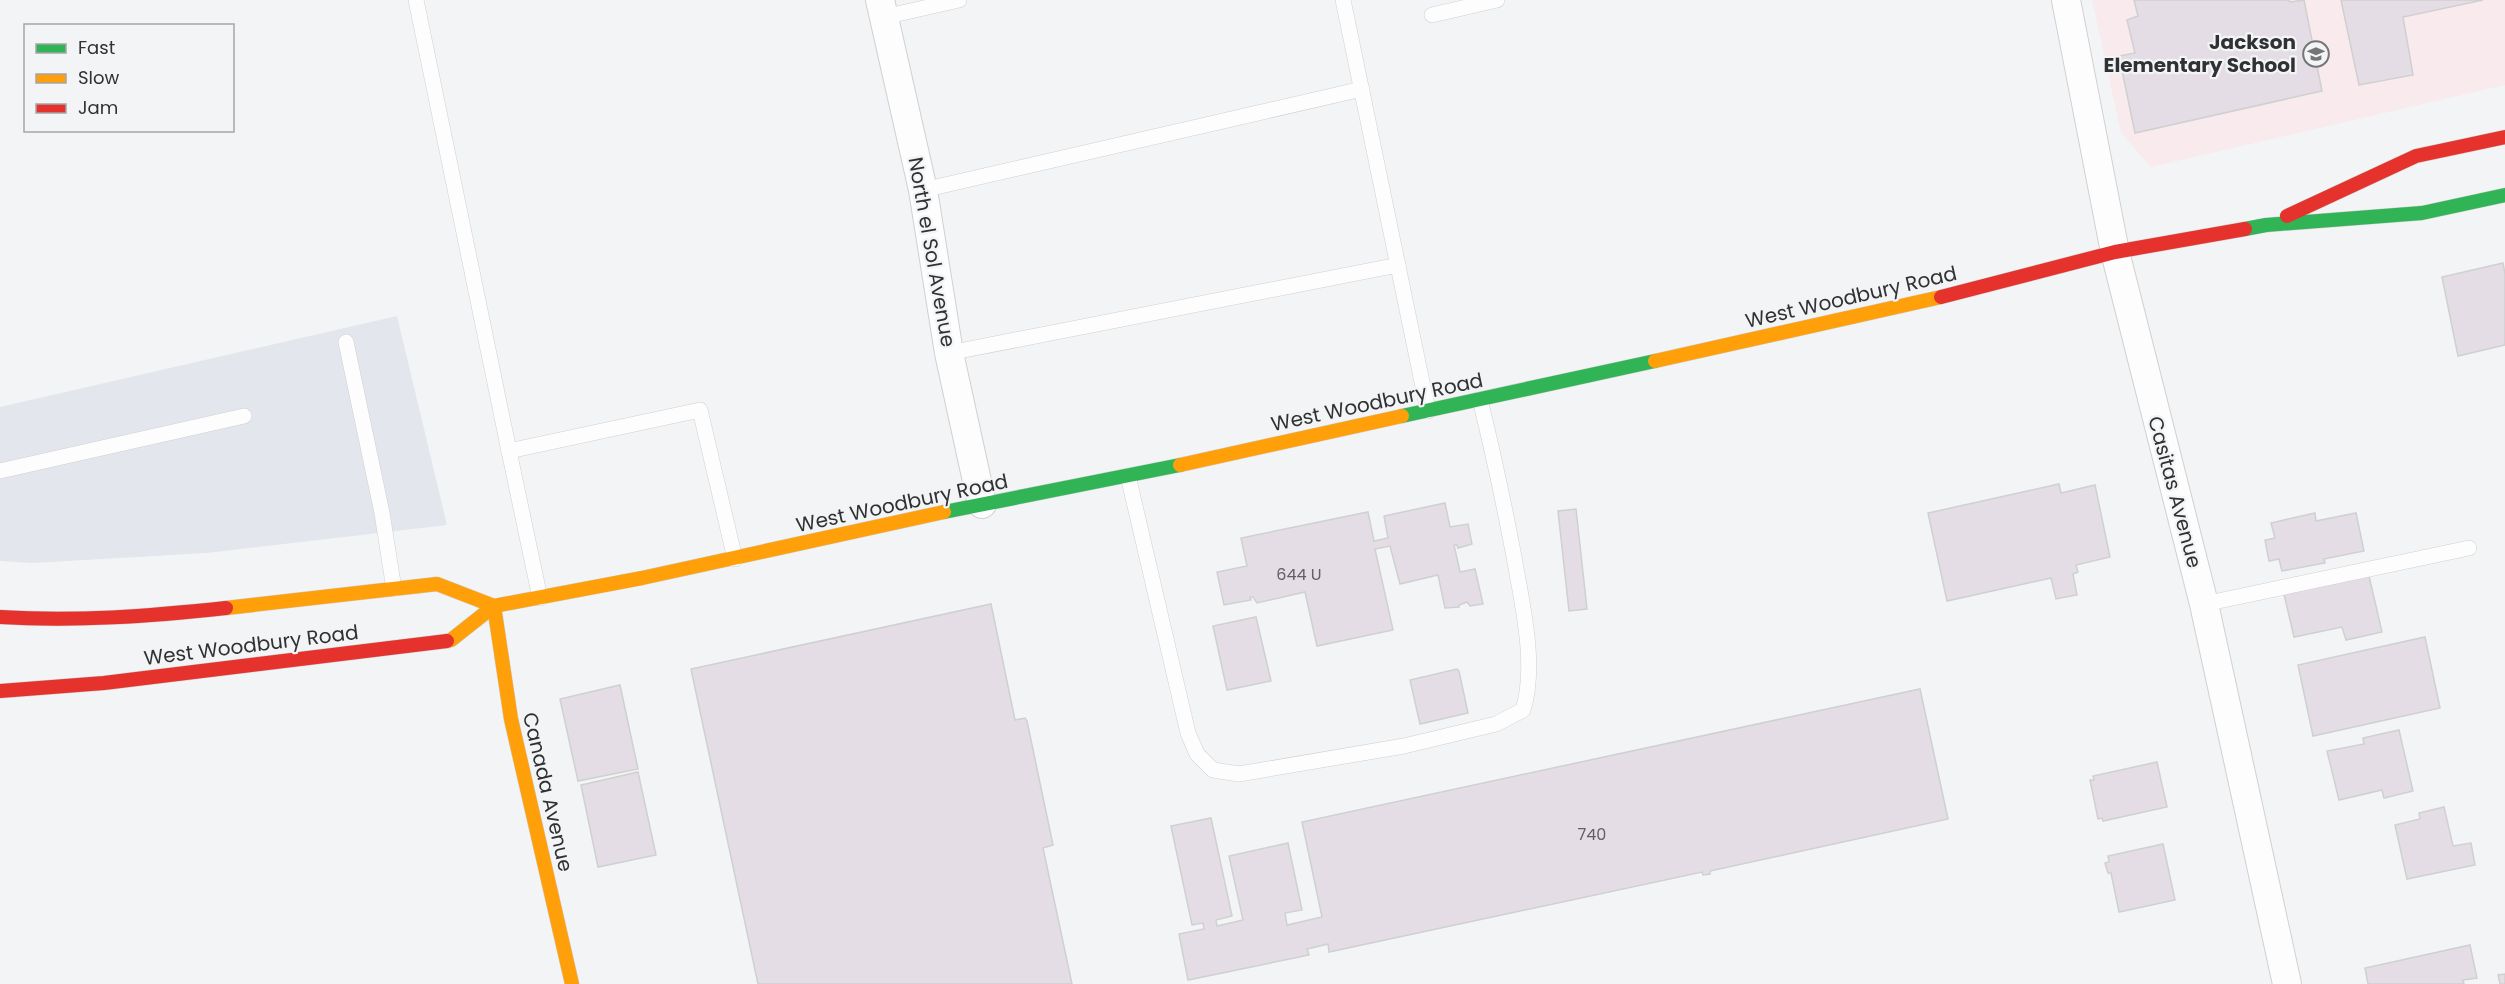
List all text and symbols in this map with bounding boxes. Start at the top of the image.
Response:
legend [24,24,234,132]
place label: Jackson Elementary School [2104,28,2296,79]
text: Fast [78,35,115,60]
school or university icon: Jackson Elementary School [2301,39,2331,69]
text: Slow [78,65,120,90]
text: Jam [78,95,118,120]
street label: North el Sol Avenue [902,155,962,349]
street label: West Woodbury Road [1743,259,1959,335]
street label: West Woodbury Road [1268,366,1486,438]
street label: Casitas Avenue [2141,413,2209,571]
street label: West Woodbury Road [793,467,1011,539]
house number: 644 U [1276,563,1322,586]
street label: West Woodbury Road [142,618,360,672]
street label: Canada Avenue [516,710,580,874]
house number: 740 [1578,823,1606,846]

